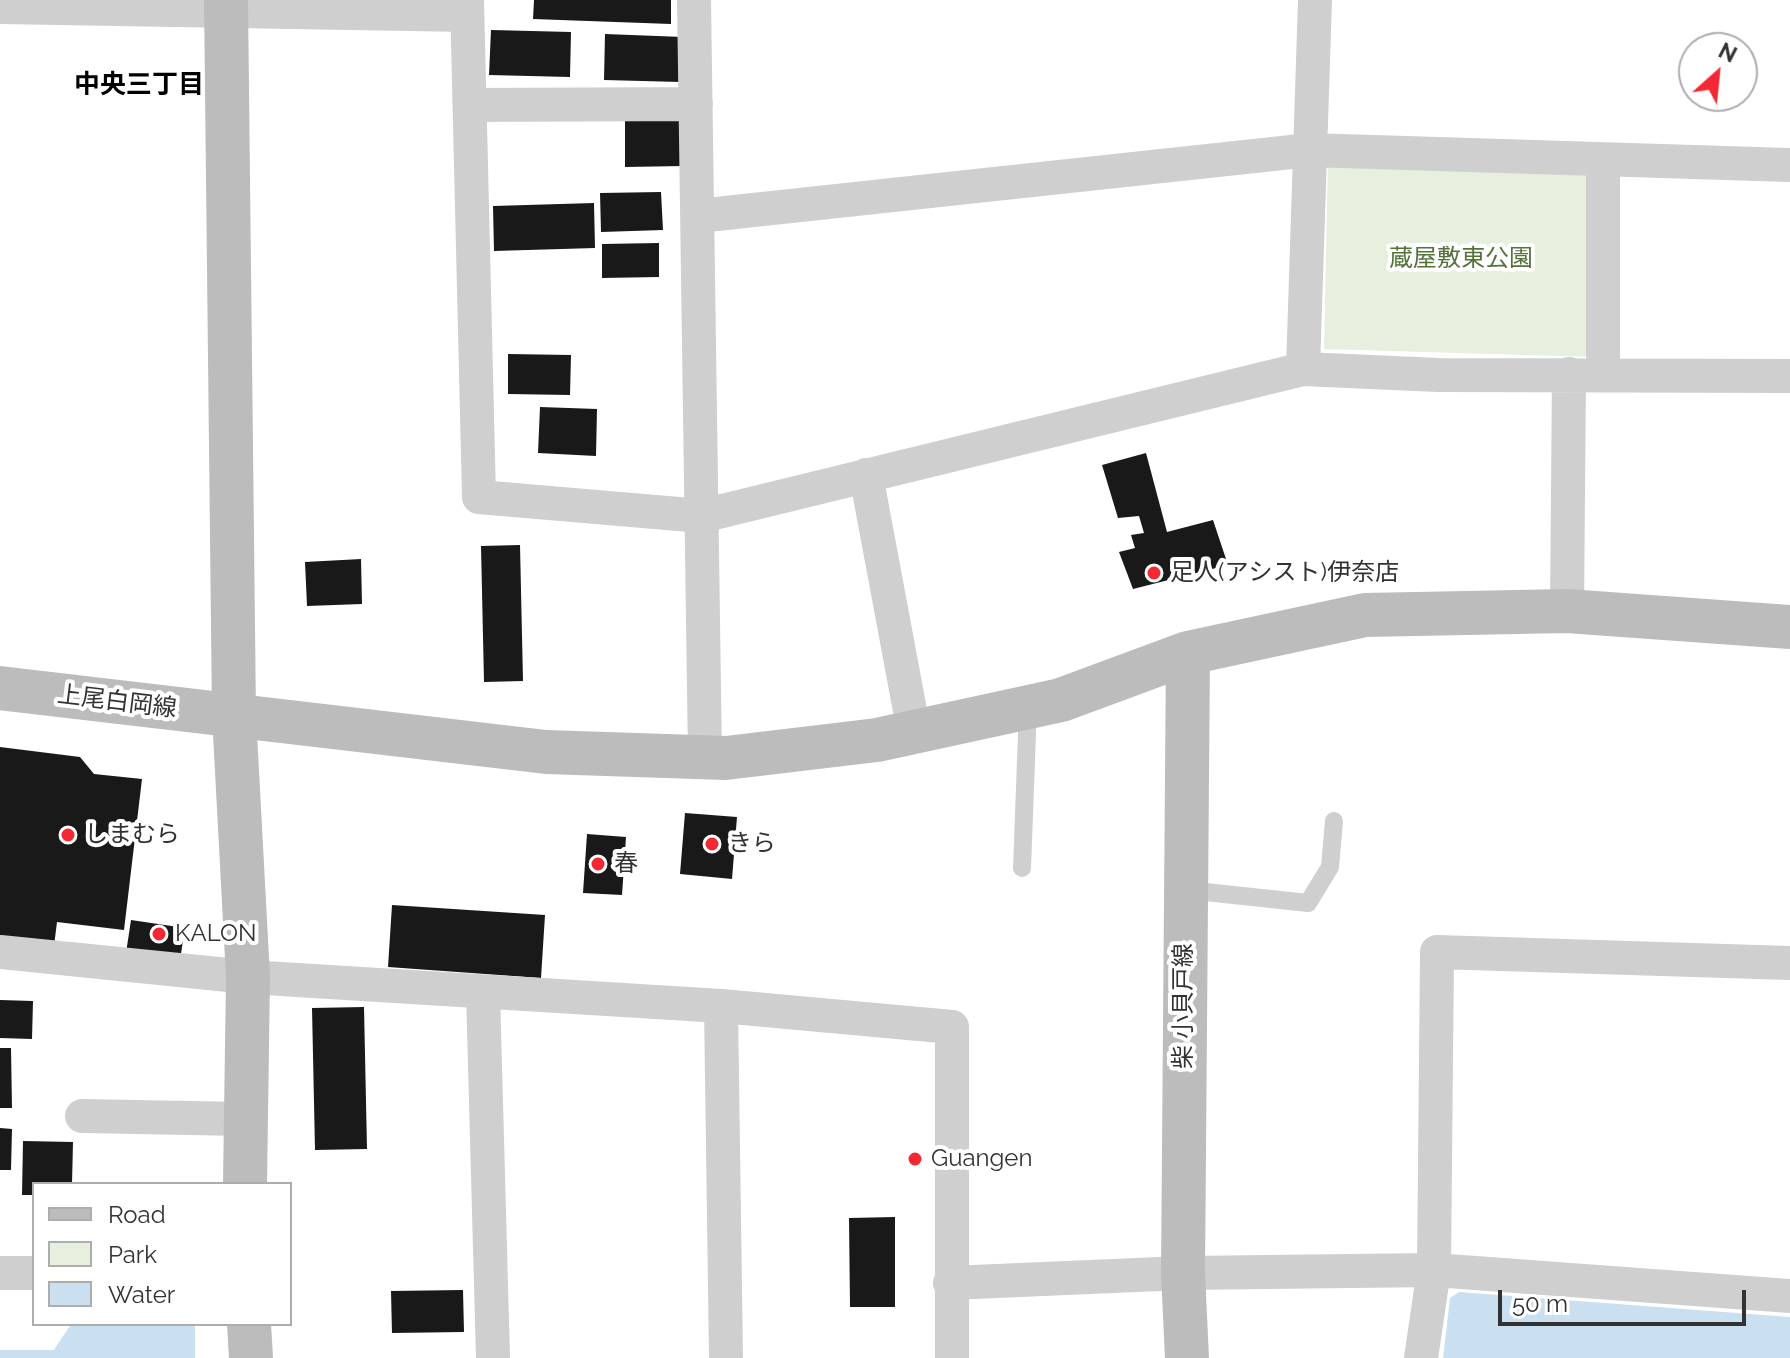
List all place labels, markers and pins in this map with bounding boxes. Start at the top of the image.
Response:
place label: 足人(アシスト)伊奈店 [1170,559,1399,587]
marker: 足人(アシスト)伊奈店 [1145,564,1163,582]
place label: しまむら [84,821,180,849]
marker: しまむら [59,826,77,844]
place label: きら [728,830,776,858]
marker: きら [703,835,721,853]
place label: 春 [614,850,638,878]
marker: 春 [589,855,607,873]
place label: KALON [175,920,257,948]
marker: KALON [150,925,168,943]
place label: Guangen [931,1145,1032,1173]
marker: Guangen [906,1150,924,1168]

